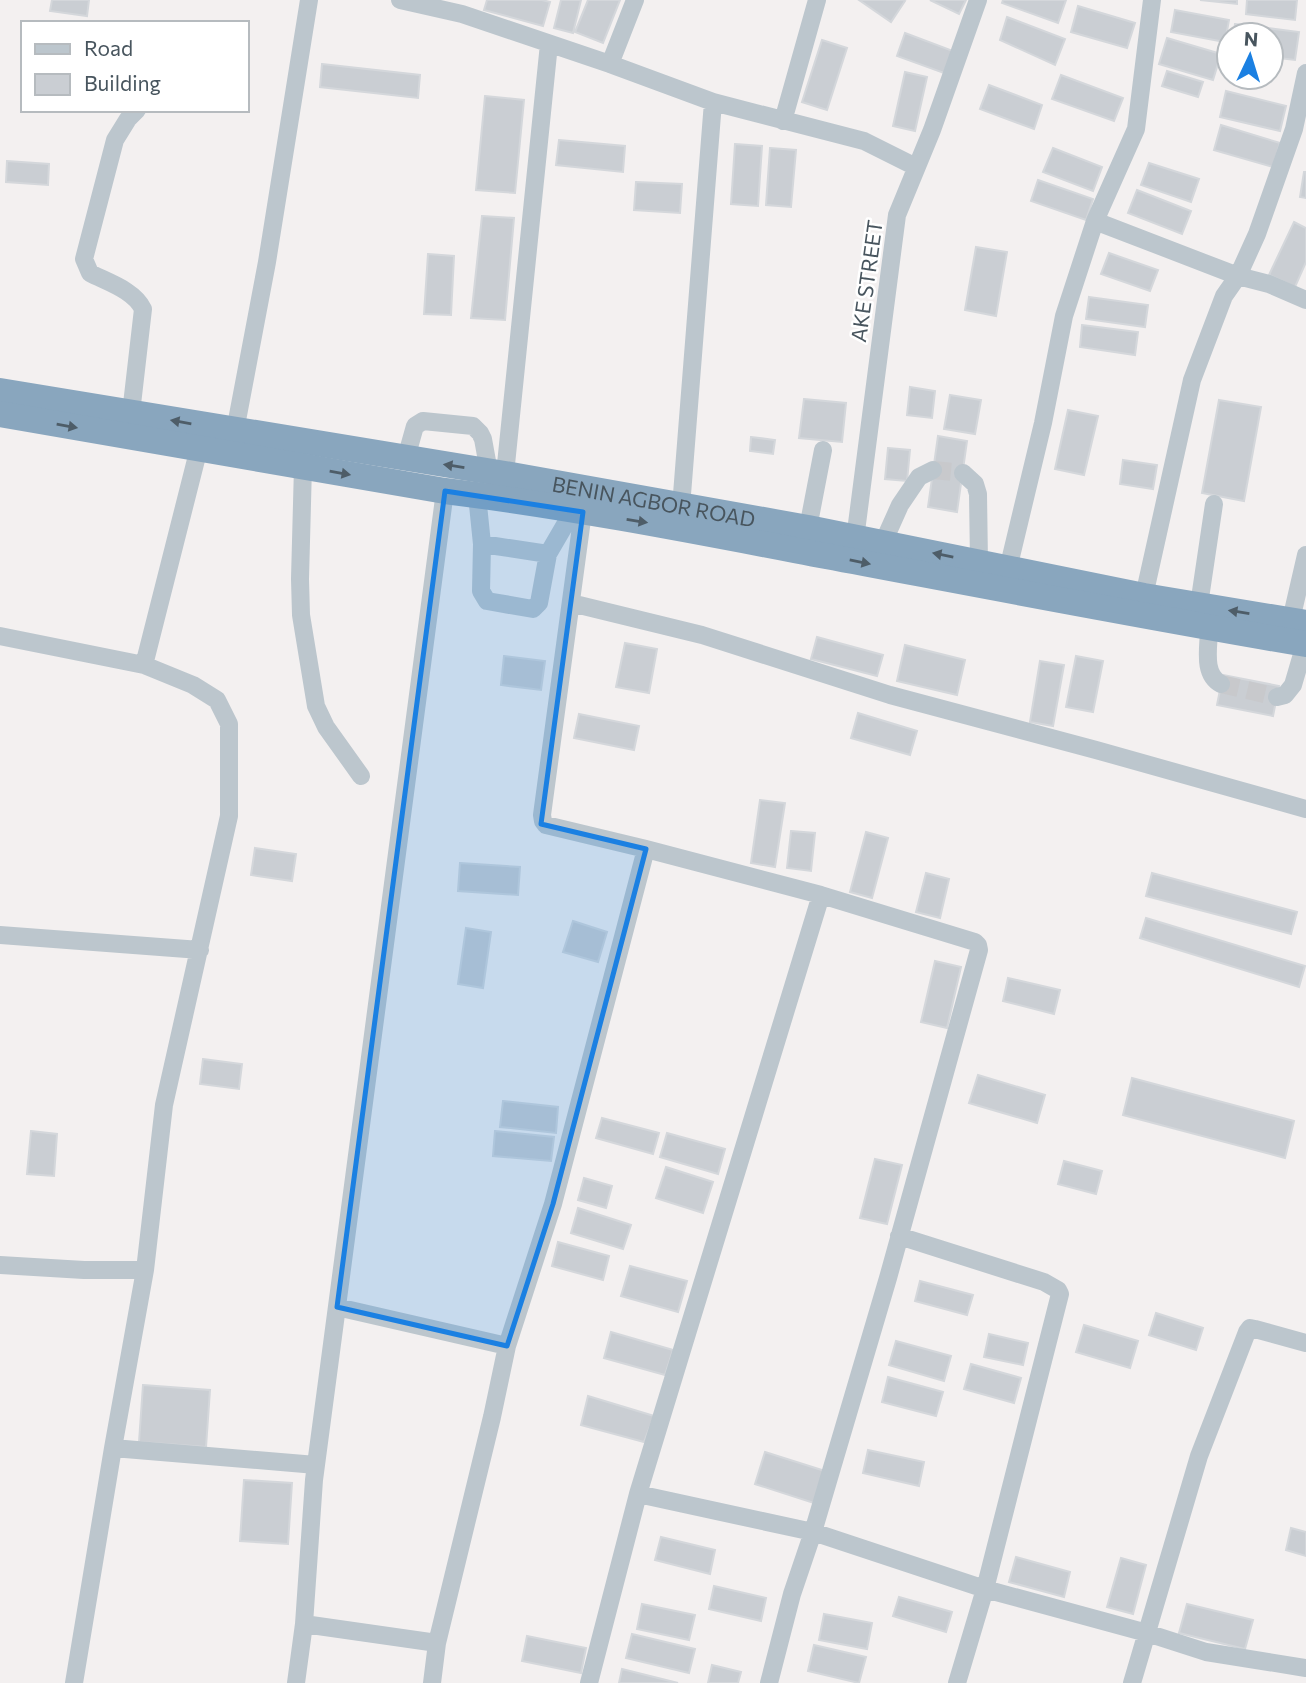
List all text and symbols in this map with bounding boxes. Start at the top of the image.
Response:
legend [21,21,248,112]
north arrow [1215,21,1285,91]
text: N [1243,27,1259,51]
text: Road [84,35,133,60]
text: Building [84,70,161,95]
street label: AKE STREET [845,218,887,344]
one-way arrow [170,416,192,427]
one-way arrow [56,420,78,431]
one-way arrow [443,460,465,471]
one-way arrow [329,468,351,479]
street label: BENIN AGBOR ROAD [550,470,757,531]
one-way arrow [626,516,648,527]
one-way arrow [932,549,954,560]
one-way arrow [849,557,871,568]
one-way arrow [1228,606,1250,617]

